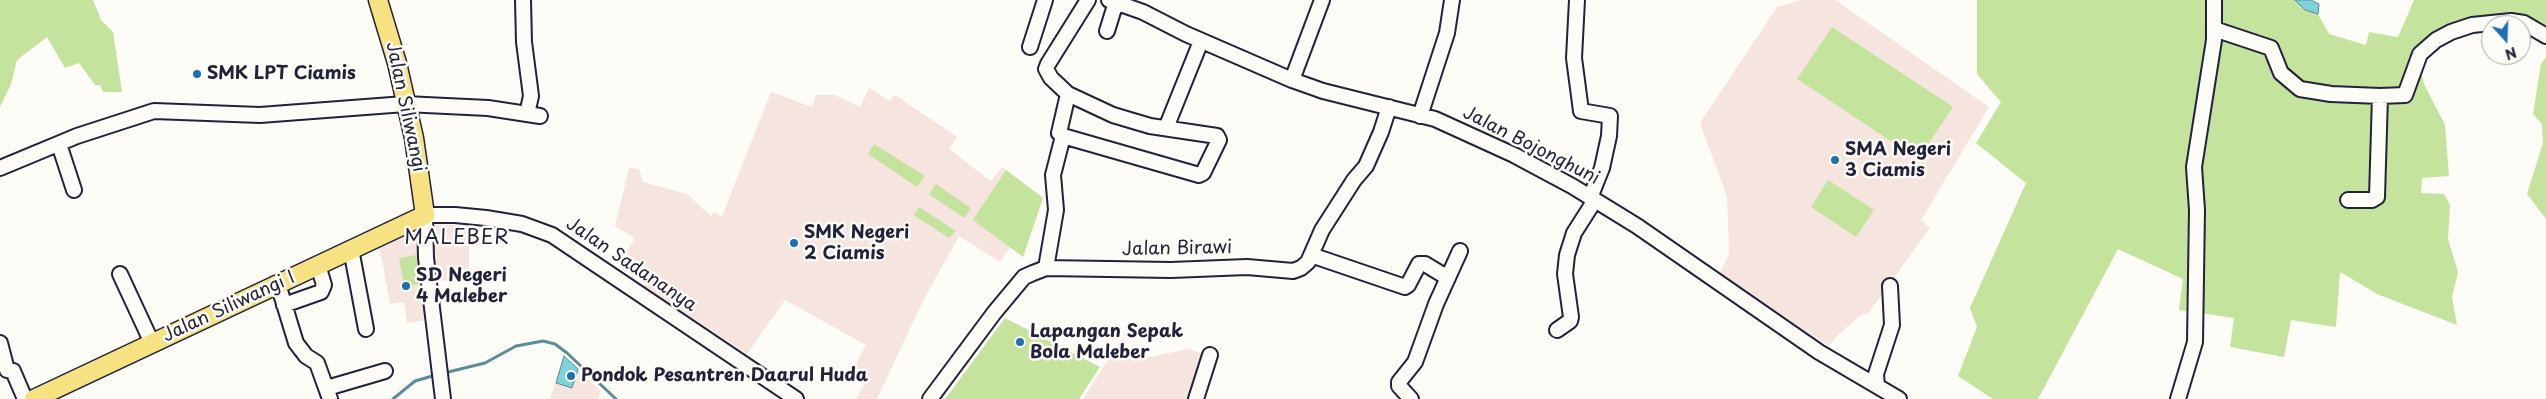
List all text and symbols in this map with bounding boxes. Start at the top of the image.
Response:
north arrow [2481,15,2531,65]
street label: Jalan Siliwangi [381,40,429,174]
text: N [2502,42,2520,65]
place label: SMK LPT Ciamis [207,63,356,85]
marker: SMK LPT Ciamis [191,68,203,80]
street label: Jalan Bojonghuni [1459,102,1603,190]
place label: SMA Negeri 3 Ciamis [1845,139,1951,182]
marker: SMA Negeri 3 Ciamis [1829,154,1841,166]
street label: Jalan Sadananya [562,213,700,317]
place label: SMK Negeri 2 Ciamis [804,222,909,264]
district label: MALEBER [403,226,511,250]
marker: SMK Negeri 2 Ciamis [788,237,800,249]
street label: Jalan Birawi [1122,237,1232,261]
place label: SD Negeri 4 Maleber [416,265,507,308]
street label: Jalan Siliwangi I [159,267,299,347]
marker: SD Negeri 4 Maleber [400,280,412,292]
place label: Lapangan Sepak Bola Maleber [1030,321,1183,364]
marker: Lapangan Sepak Bola Maleber [1014,336,1026,348]
place label: Pondok Pesantren Daarul Huda [581,365,868,387]
marker: Pondok Pesantren Daarul Huda [565,370,577,382]

